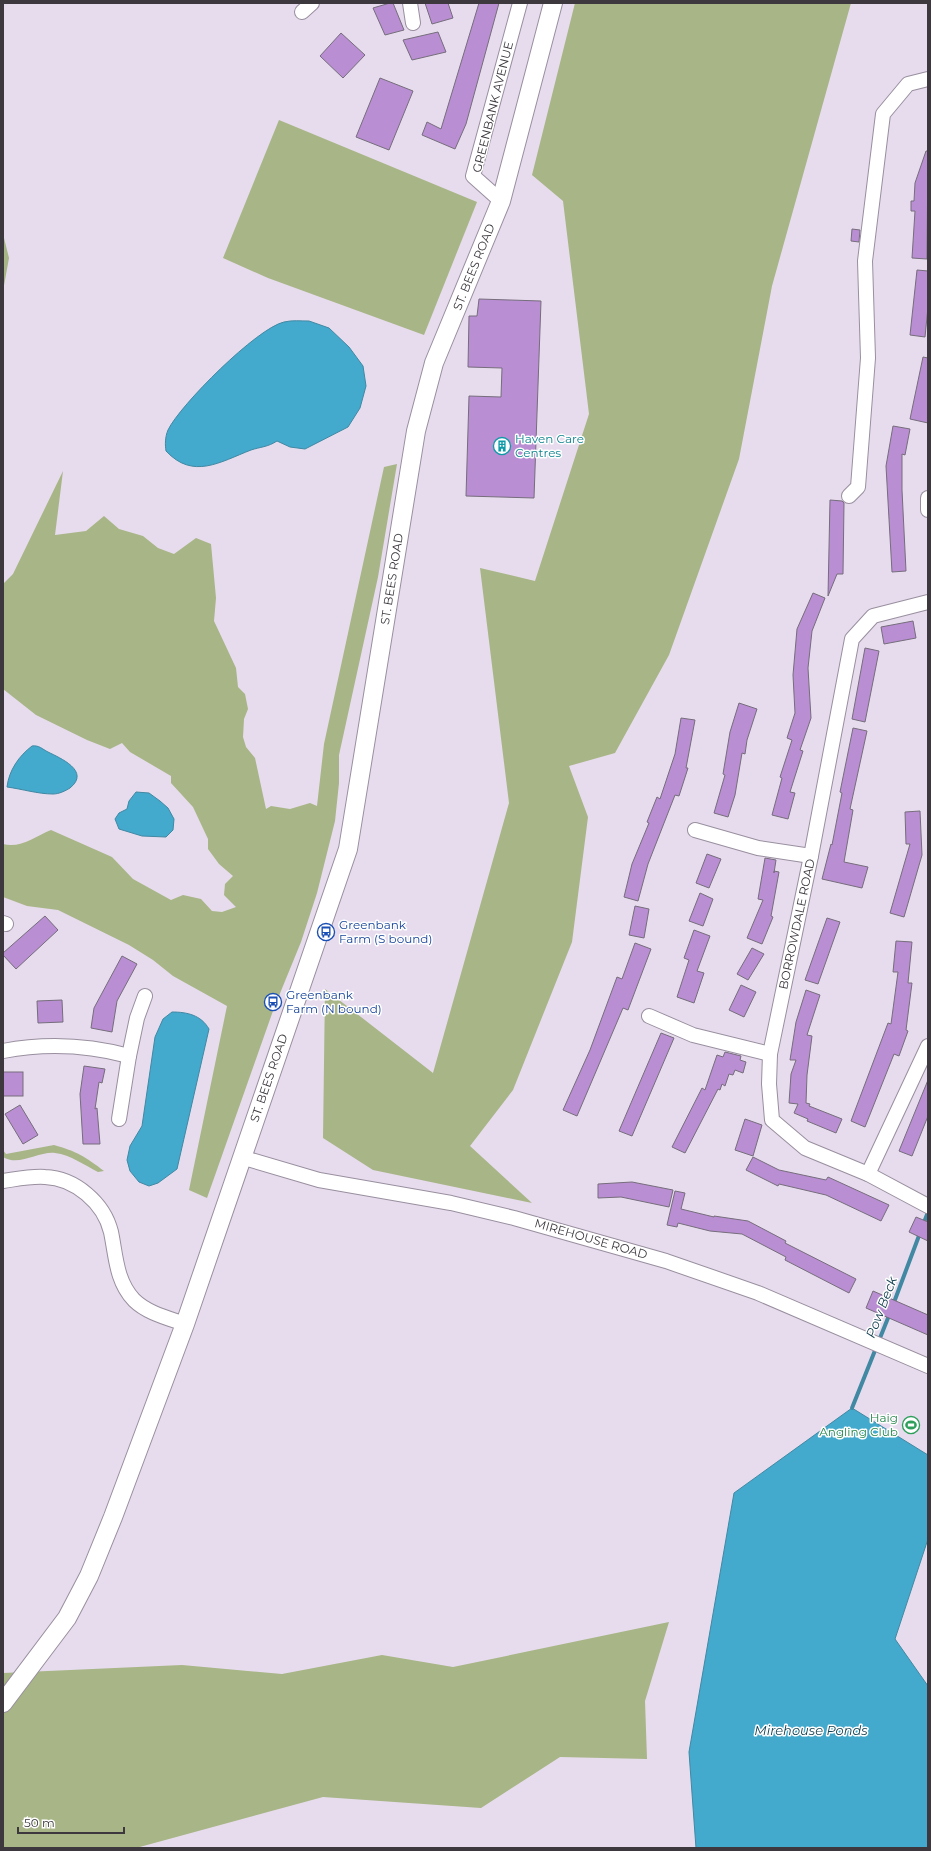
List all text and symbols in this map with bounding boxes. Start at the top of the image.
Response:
street label: GREENBANK AVENUE [469,40,516,174]
street label: ST. BEES ROAD [449,221,498,312]
place label: Haven Care Centres [515,431,584,460]
building icon: Haven Care Centres [492,436,512,456]
street label: ST. BEES ROAD [377,532,406,626]
street label: BORROWDALE ROAD [775,857,818,991]
place label: Greenbank Farm (S bound) [339,917,432,946]
bus stop icon: Greenbank Farm (S bound) [316,922,336,942]
place label: Greenbank Farm (N bound) [286,987,382,1016]
bus stop icon: Greenbank Farm (N bound) [263,992,283,1012]
street label: ST. BEES ROAD [246,1032,291,1124]
street label: MIREHOUSE ROAD [533,1215,649,1262]
water label: Pow Beck [862,1273,900,1340]
place label: Haig Angling Club [819,1410,898,1439]
sports icon: Haig Angling Club [901,1415,921,1435]
water label: Mirehouse Ponds [754,1722,868,1738]
scale bar [18,1809,124,1835]
text: 50 m [24,1815,55,1830]

